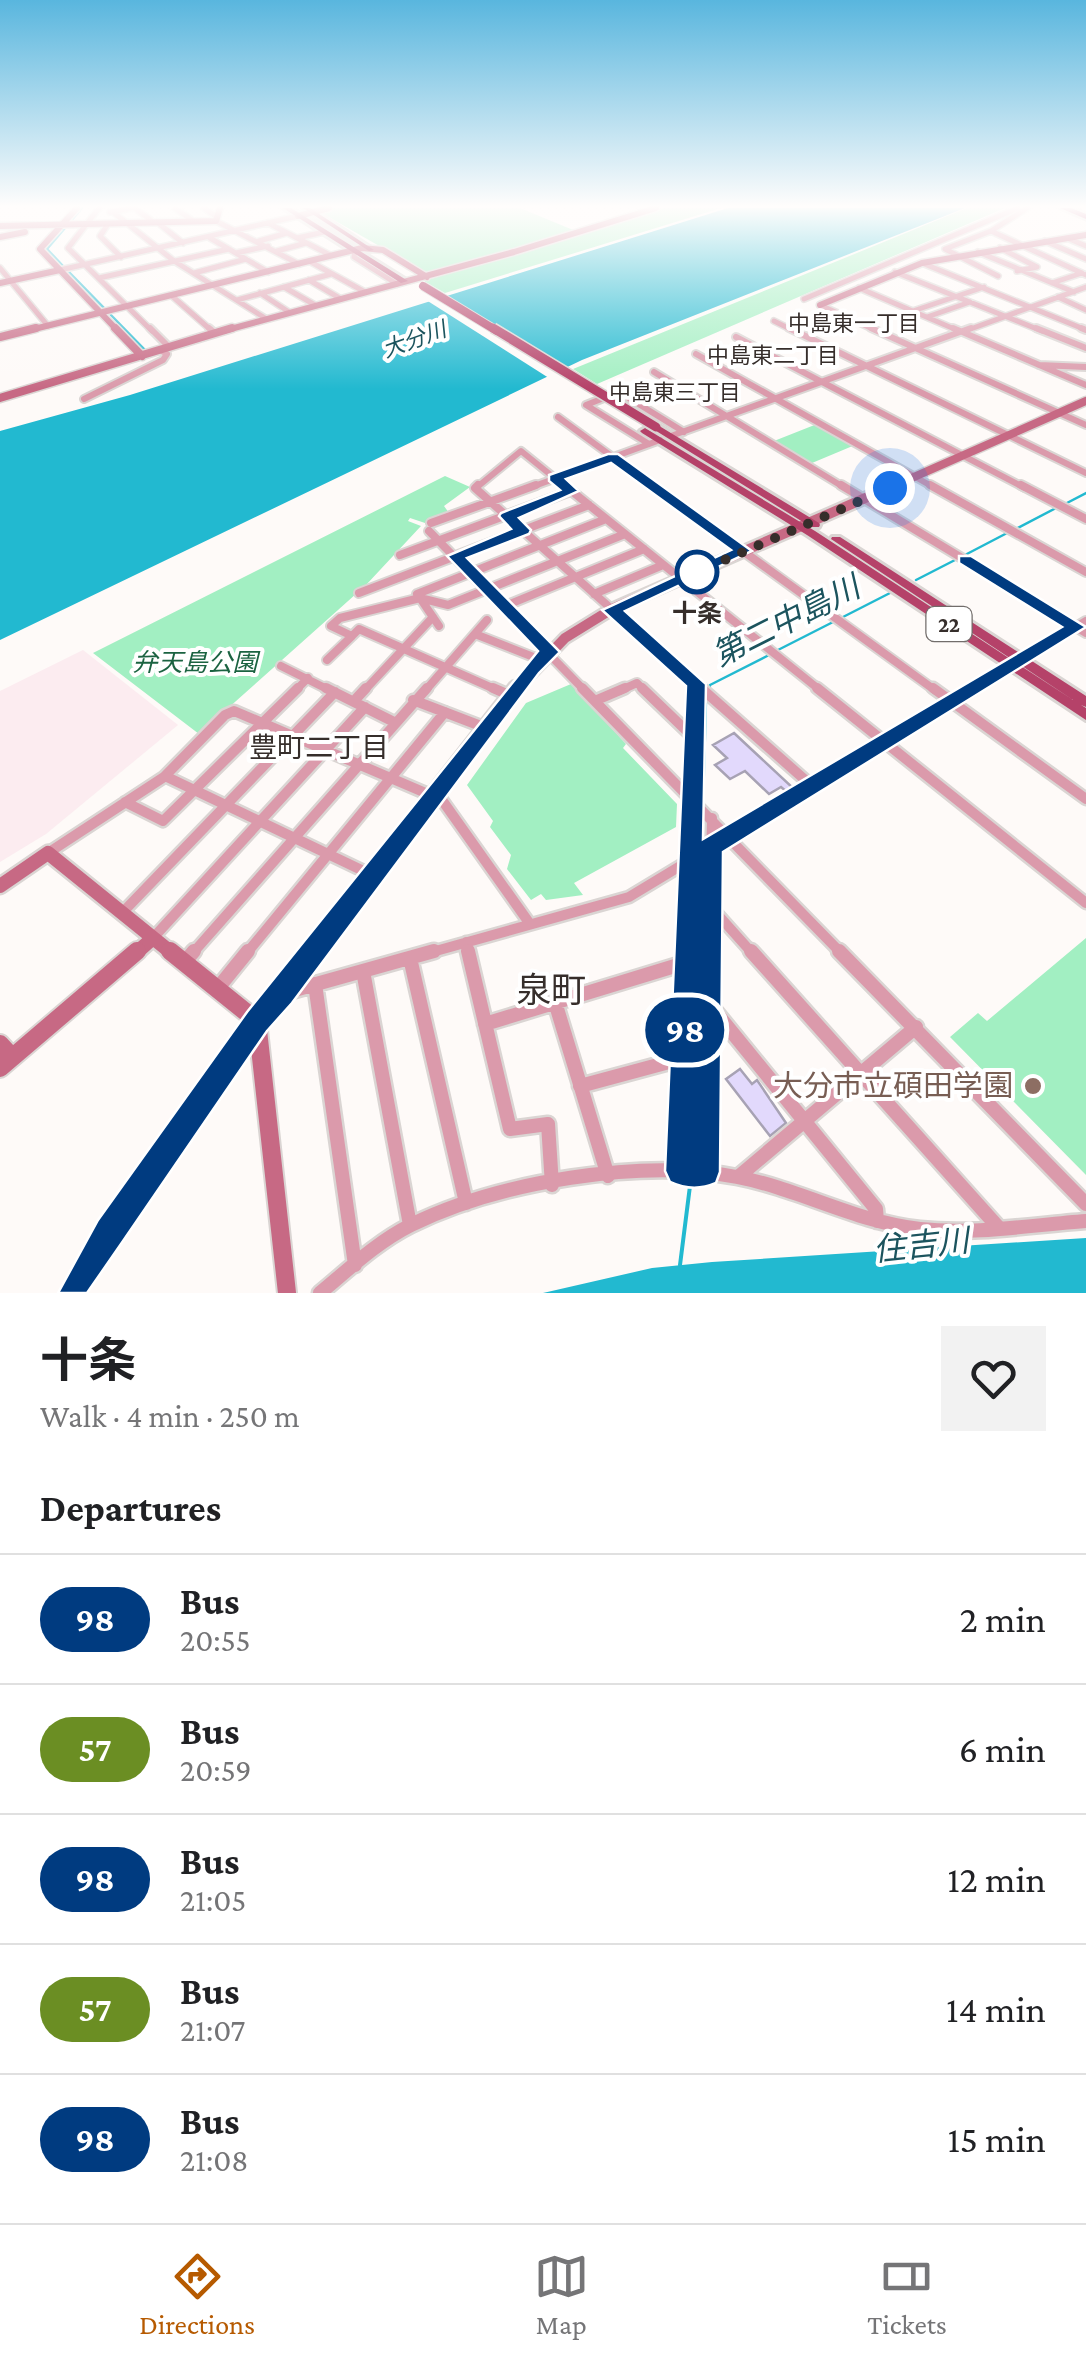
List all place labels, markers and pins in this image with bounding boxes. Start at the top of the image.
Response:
marker: 十条 [676,551,718,593]
place label: 十条 [672,600,722,627]
place label: 大分市立碩田学園 [773,1069,1013,1102]
marker: 大分市立碩田学園 [1022,1075,1044,1097]

